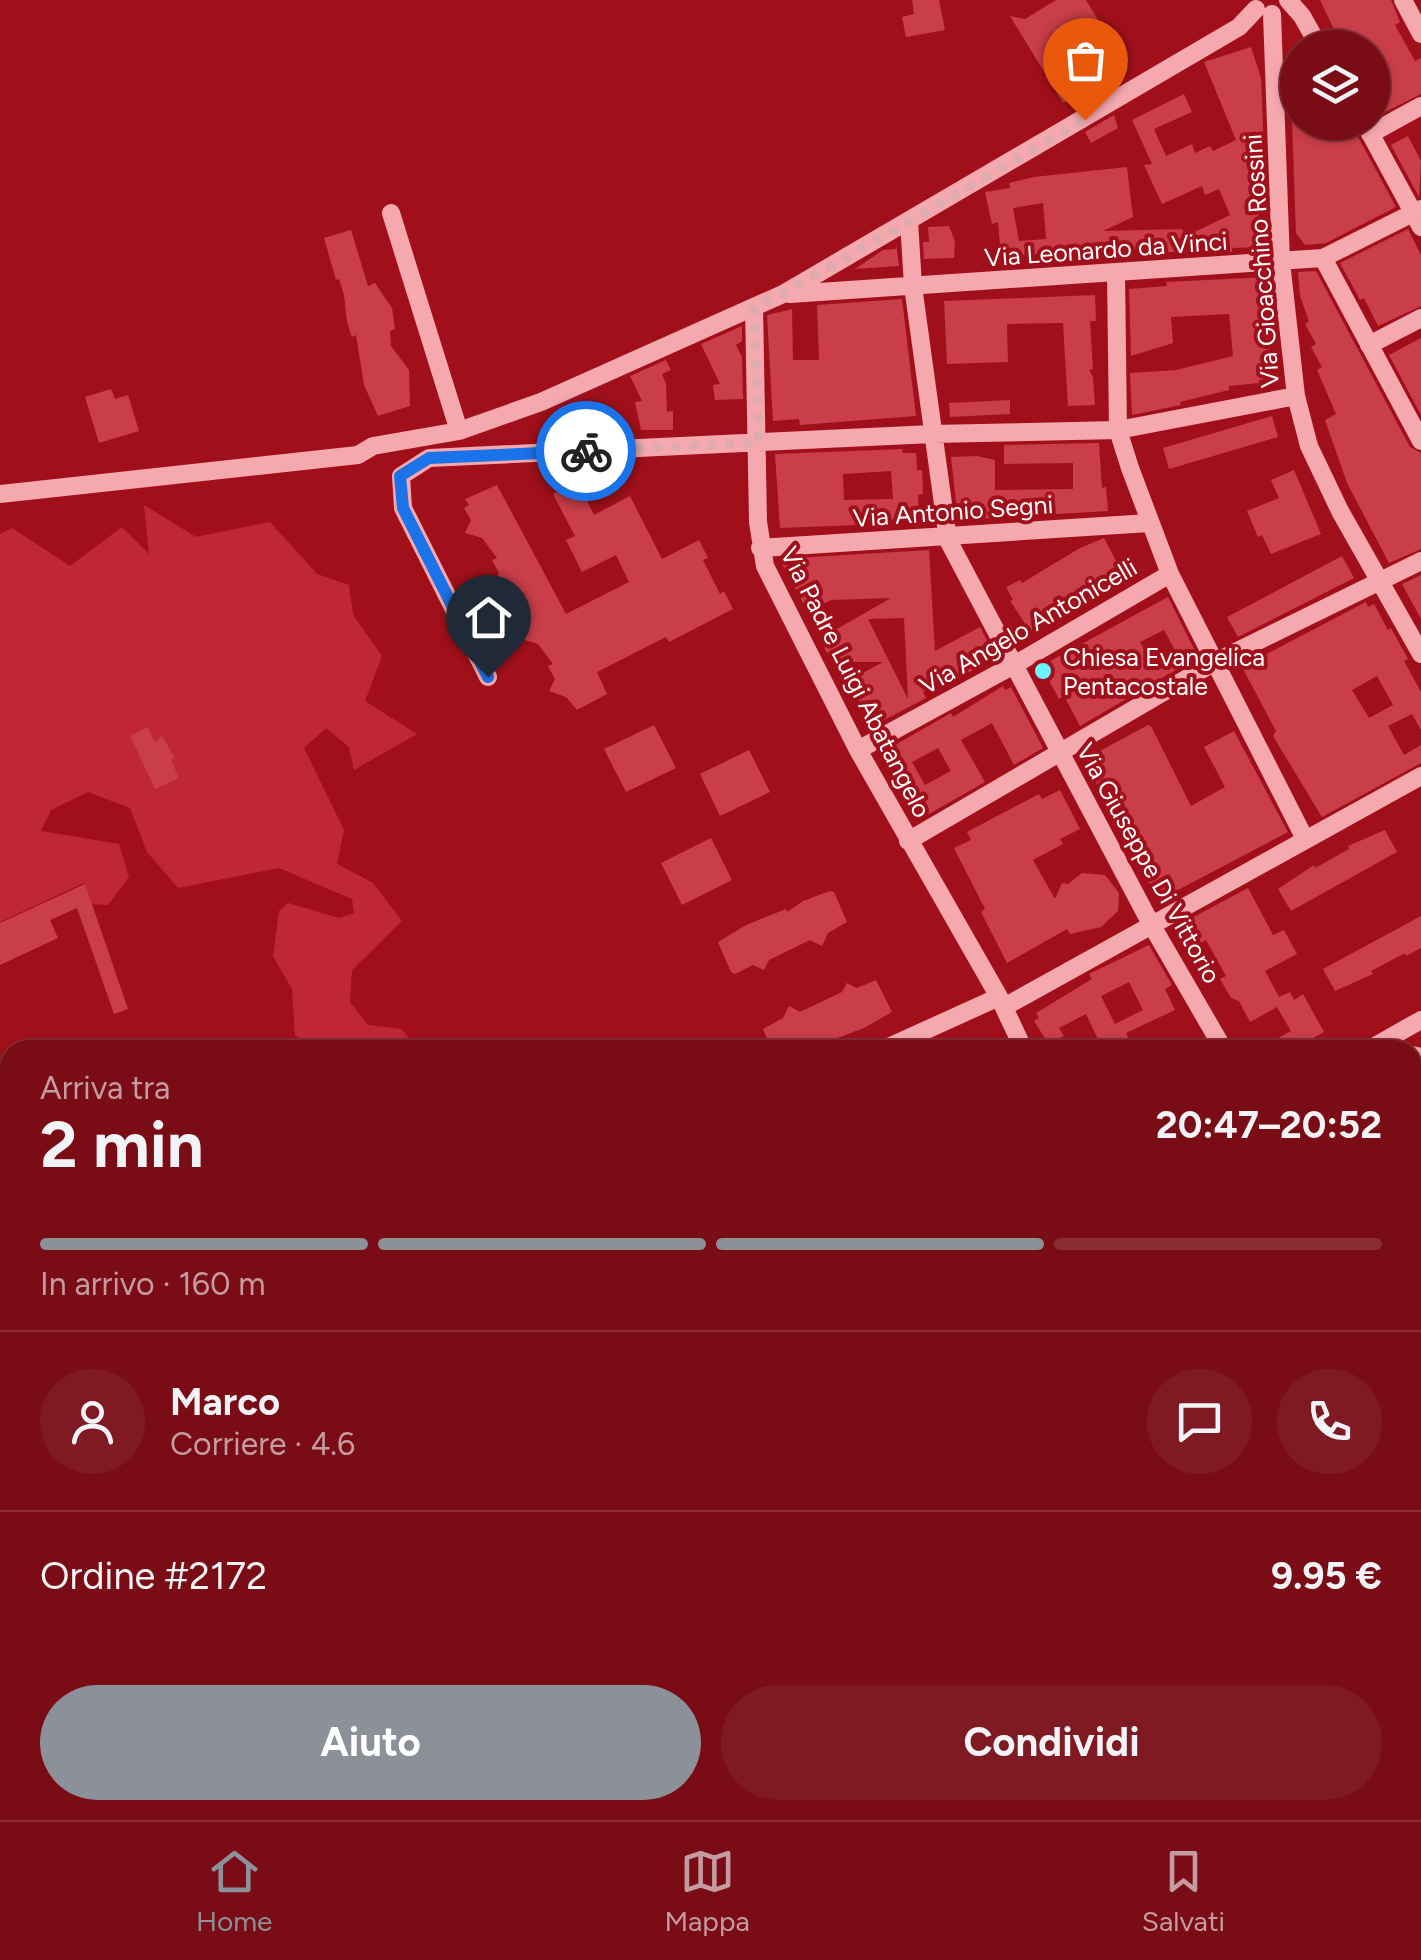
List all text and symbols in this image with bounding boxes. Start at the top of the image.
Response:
pin [1043,18,1128,121]
map controls [1280,30,1390,140]
button: layers [1280,30,1390,140]
icon: bag [1058,33,1113,88]
street label: Via Gioacchino Rossini [1237,133,1285,389]
street label: Via Leonardo da Vinci [983,226,1229,272]
courier [536,401,636,501]
icon: bike [559,424,614,479]
street label: Via Antonio Segni [852,489,1054,533]
street label: Via Padre Luigi Abatangelo [775,541,937,823]
street label: Via Angelo Antonicelli [914,552,1142,700]
pin [446,575,531,678]
icon: home [461,590,516,645]
place label: Chiesa Evangelica Pentacostale [1063,642,1265,701]
marker: Chiesa Evangelica Pentacostale [1032,660,1054,682]
street label: Via Giuseppe Di Vittorio [1070,738,1228,988]
text: Arriva tra [40,1069,170,1107]
text: 20:47–20:52 [1156,1102,1382,1148]
text: 2 min [40,1105,204,1183]
text: In arrivo · 160 m [40,1265,266,1303]
button: person [40,1369,145,1474]
button: chat [1147,1369,1252,1474]
button: phone [1277,1369,1382,1474]
text: Marco [170,1379,280,1425]
text: Corriere · 4.6 [170,1425,355,1463]
text: Ordine #2172 [40,1553,267,1599]
text: 9.95 € [1271,1553,1382,1599]
button: Aiuto [40,1685,701,1800]
button: Condividi [721,1685,1382,1800]
tab: Home [196,1844,272,1938]
tab: Mappa [664,1844,750,1938]
tab: Salvati [1142,1844,1225,1938]

